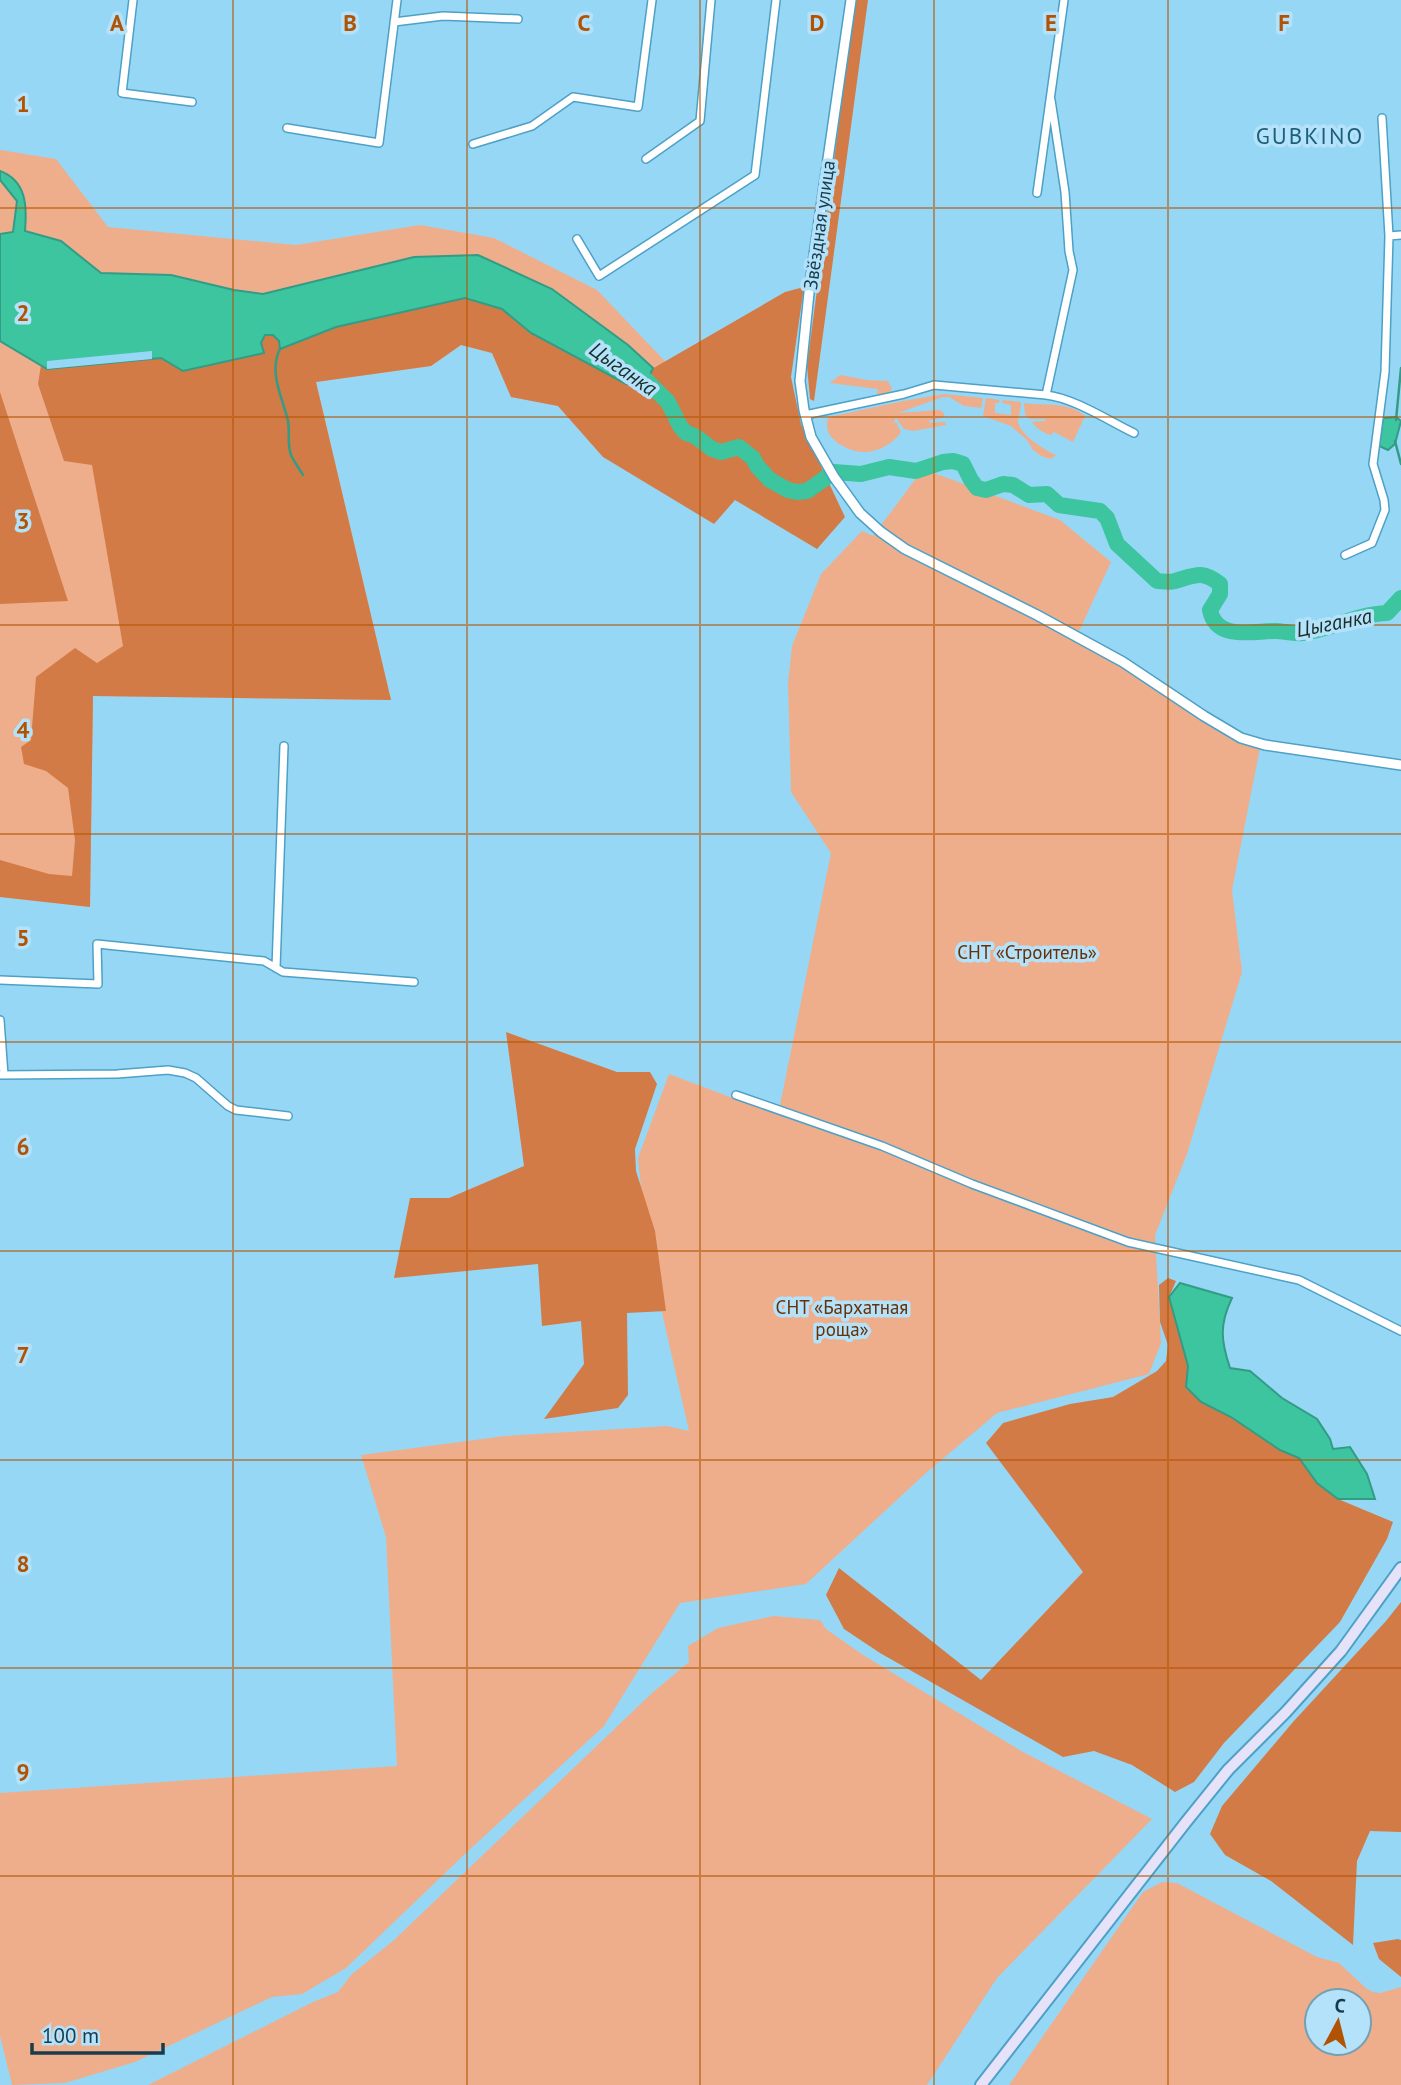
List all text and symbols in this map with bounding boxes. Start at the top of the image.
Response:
text: A [110,8,124,37]
text: B [343,8,357,37]
text: C [578,8,591,37]
text: D [810,8,824,37]
text: E [1045,8,1057,37]
text: F [1278,8,1290,37]
text: 1 [16,89,30,118]
district label: GUBKINO [1256,121,1364,150]
street label: Звёздная улица [798,159,840,291]
text: 2 [16,298,30,327]
water label: Цыганка [584,336,663,402]
text: 3 [16,506,30,535]
water label: Цыганка [1294,602,1375,643]
text: 4 [16,715,30,744]
text: 5 [16,923,30,952]
park label: СНТ «Строитель» [957,940,1097,964]
text: 6 [16,1132,30,1161]
park label: СНТ «Бархатная роща» [776,1295,908,1341]
text: 7 [16,1340,30,1369]
text: 8 [16,1549,30,1578]
text: 9 [16,1757,30,1786]
north arrow [1303,1987,1373,2057]
text: С [1333,1993,1347,2018]
scale bar [32,2011,163,2056]
text: 100 m [42,2022,99,2049]

